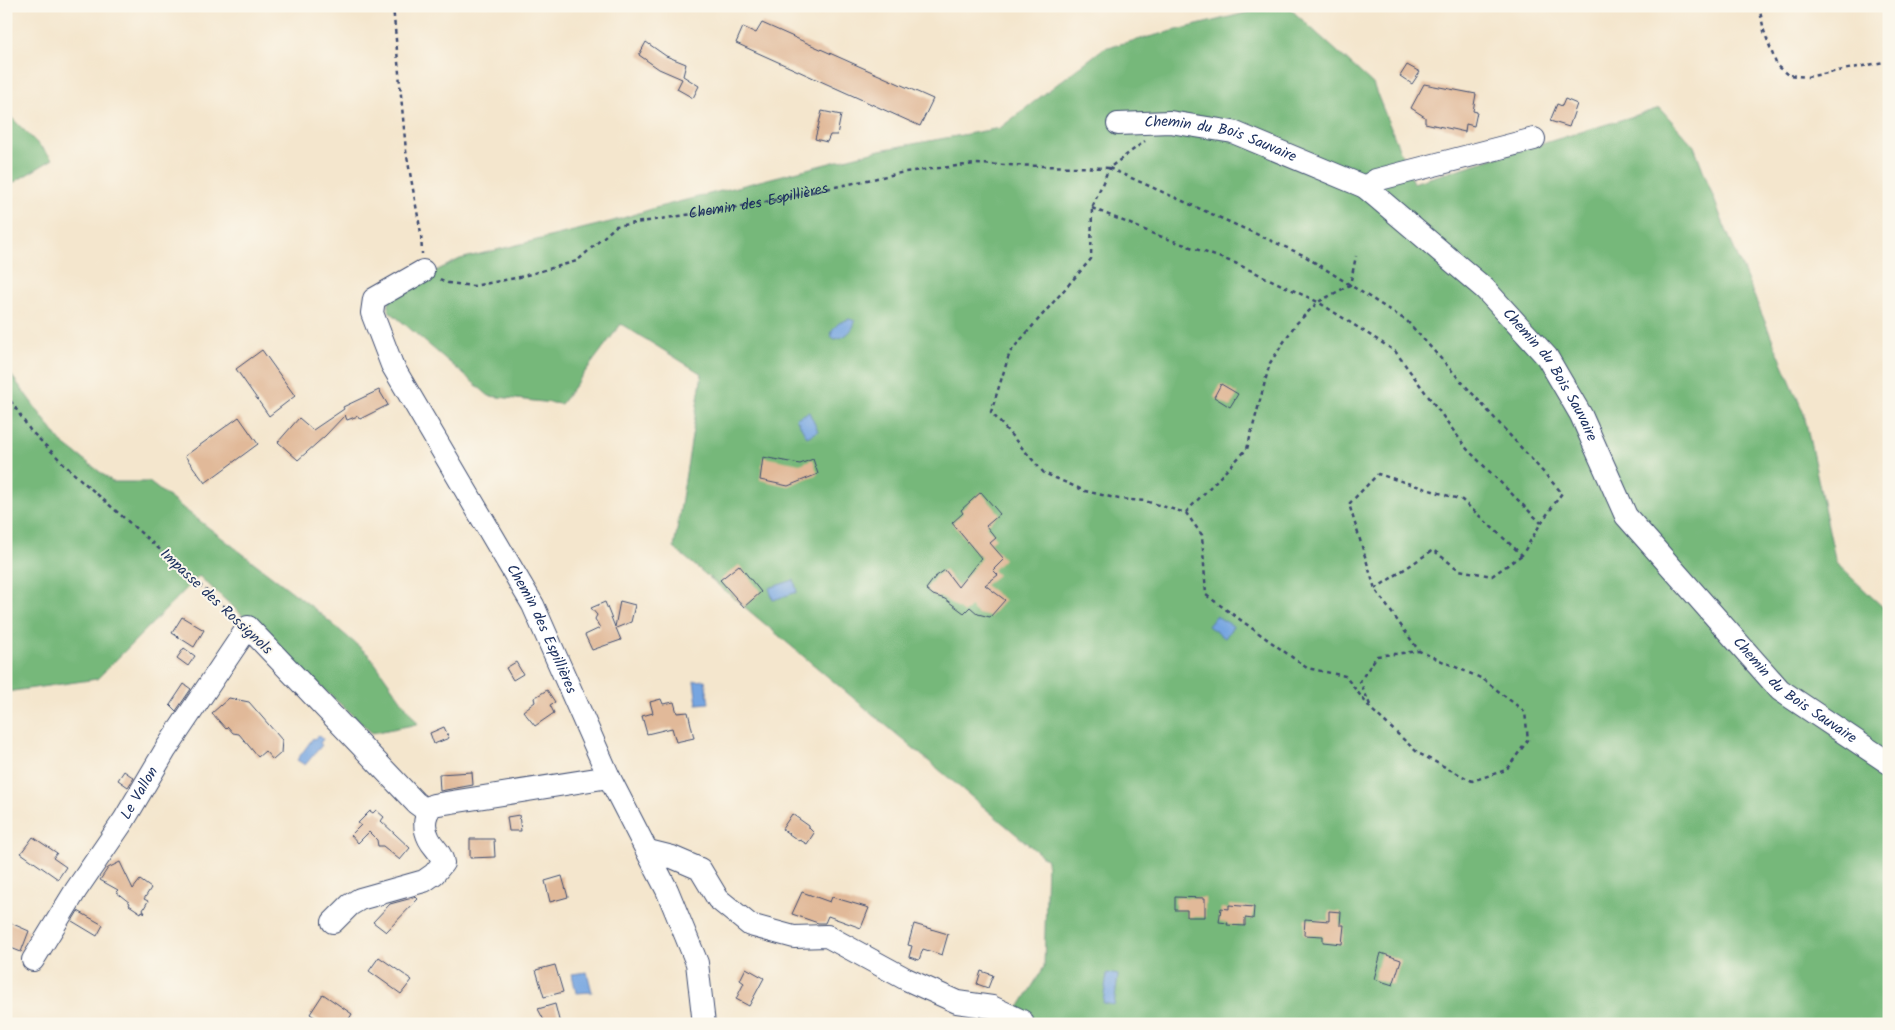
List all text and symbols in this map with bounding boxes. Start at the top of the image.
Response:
street label: Chemin du Bois Sauvaire [1144,110,1300,169]
street label: Chemin des Espillières [687,177,831,226]
street label: Chemin du Bois Sauvaire [1496,303,1603,446]
street label: Impasse des Rossignols [154,543,278,661]
street label: Chemin des Espillières [500,560,583,698]
street label: Chemin du Bois Sauvaire [1726,632,1862,750]
street label: Le Vallon [115,762,165,824]

